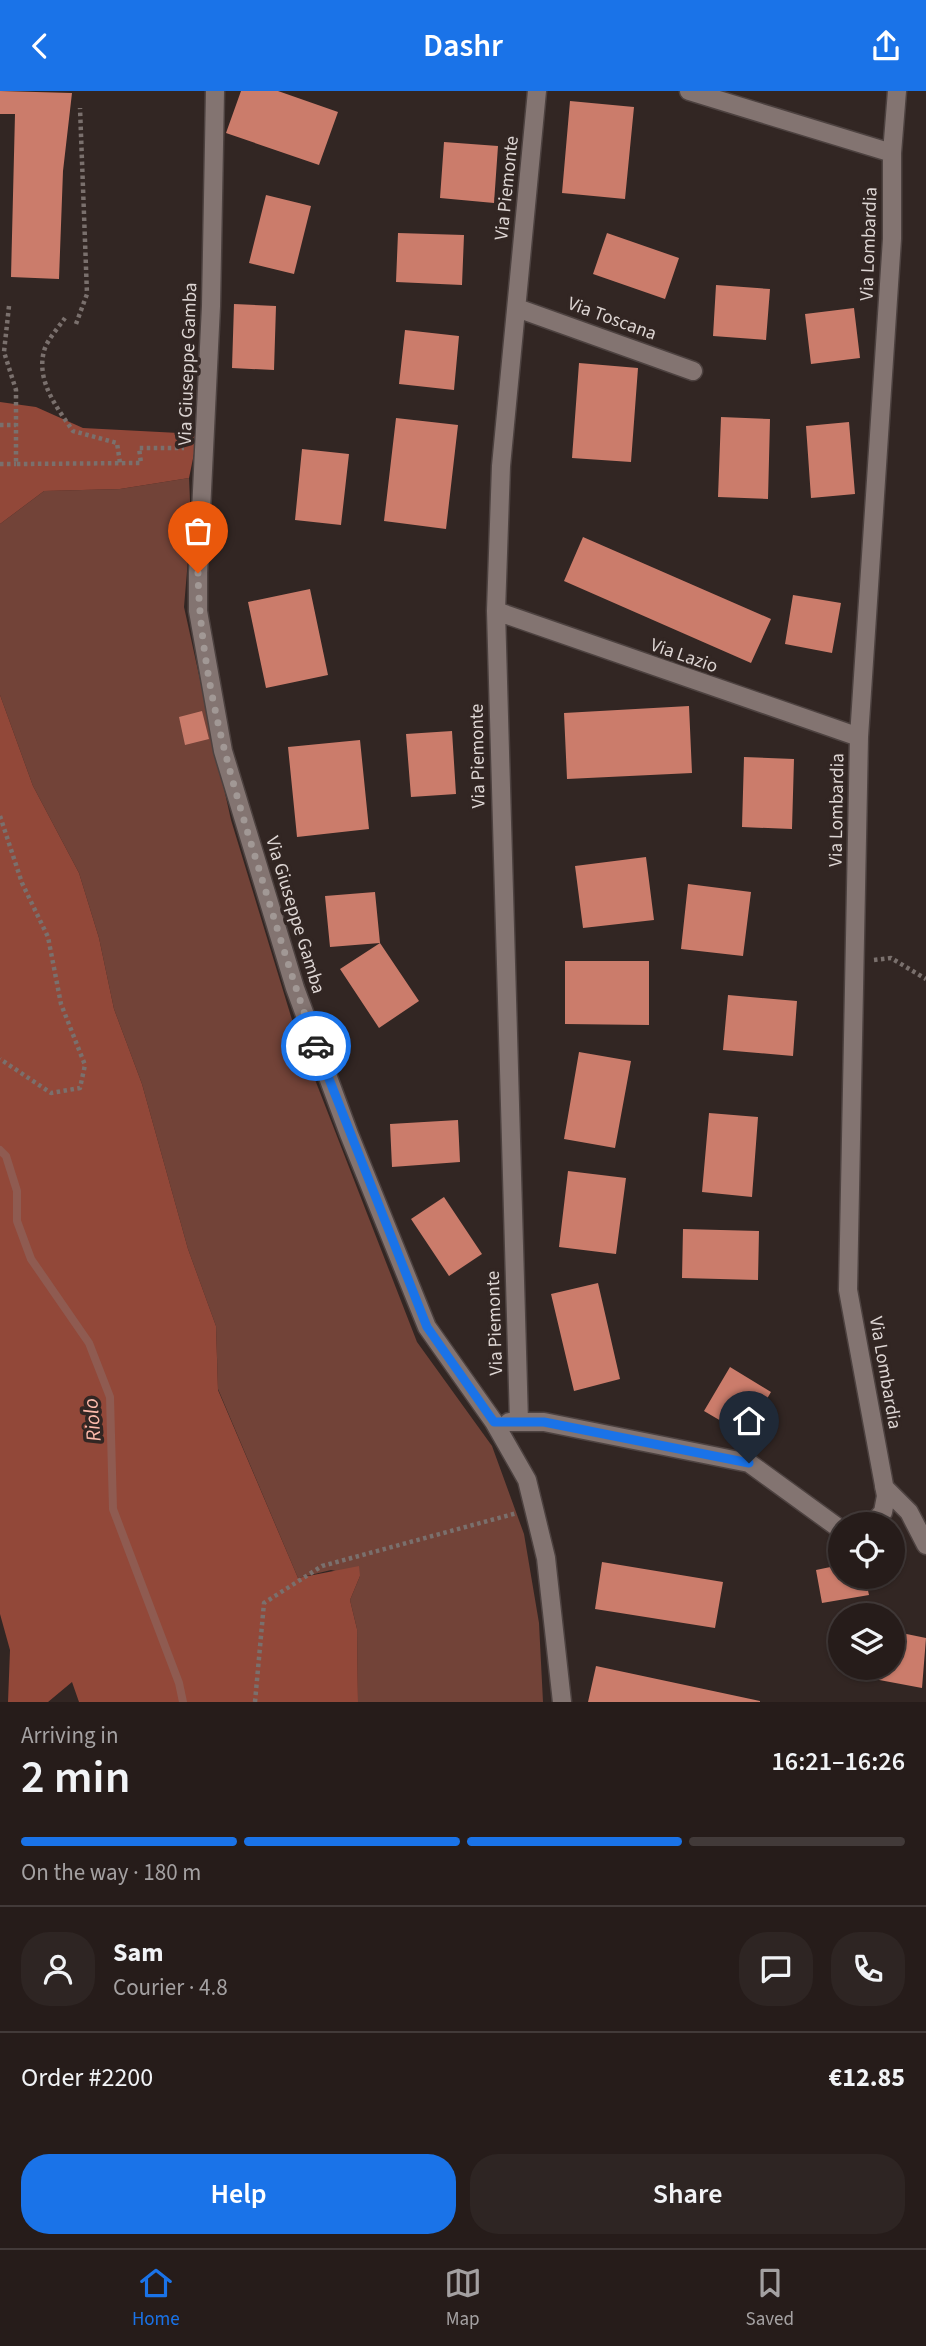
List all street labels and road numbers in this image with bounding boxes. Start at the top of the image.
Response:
street label: Via Piemonte [488,135,526,241]
street label: Via Lombardia [854,187,884,301]
street label: Via Giuseppe Gamba [172,282,204,446]
street label: Via Toscana [564,290,660,348]
street label: Via Lazio [647,632,721,680]
street label: Via Piemonte [464,703,492,809]
street label: Via Lombardia [823,753,851,867]
street label: Via Giuseppe Gamba [258,833,332,997]
street label: Via Piemonte [480,1270,510,1376]
street label: Via Lombardia [862,1315,908,1431]

